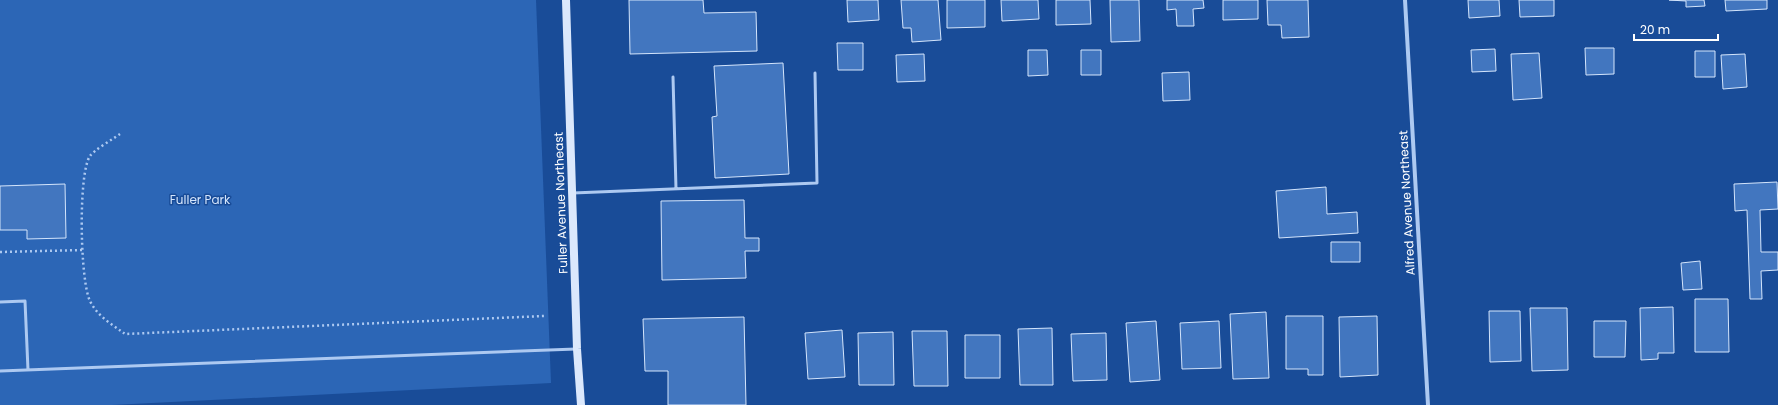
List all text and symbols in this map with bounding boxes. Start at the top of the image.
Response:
scale bar [1634,16,1718,42]
text: 20 m [1640,21,1670,38]
street label: Alfred Avenue Northeast [1394,130,1419,276]
street label: Fuller Avenue Northeast [550,132,571,274]
park label: Fuller Park [170,191,231,208]

